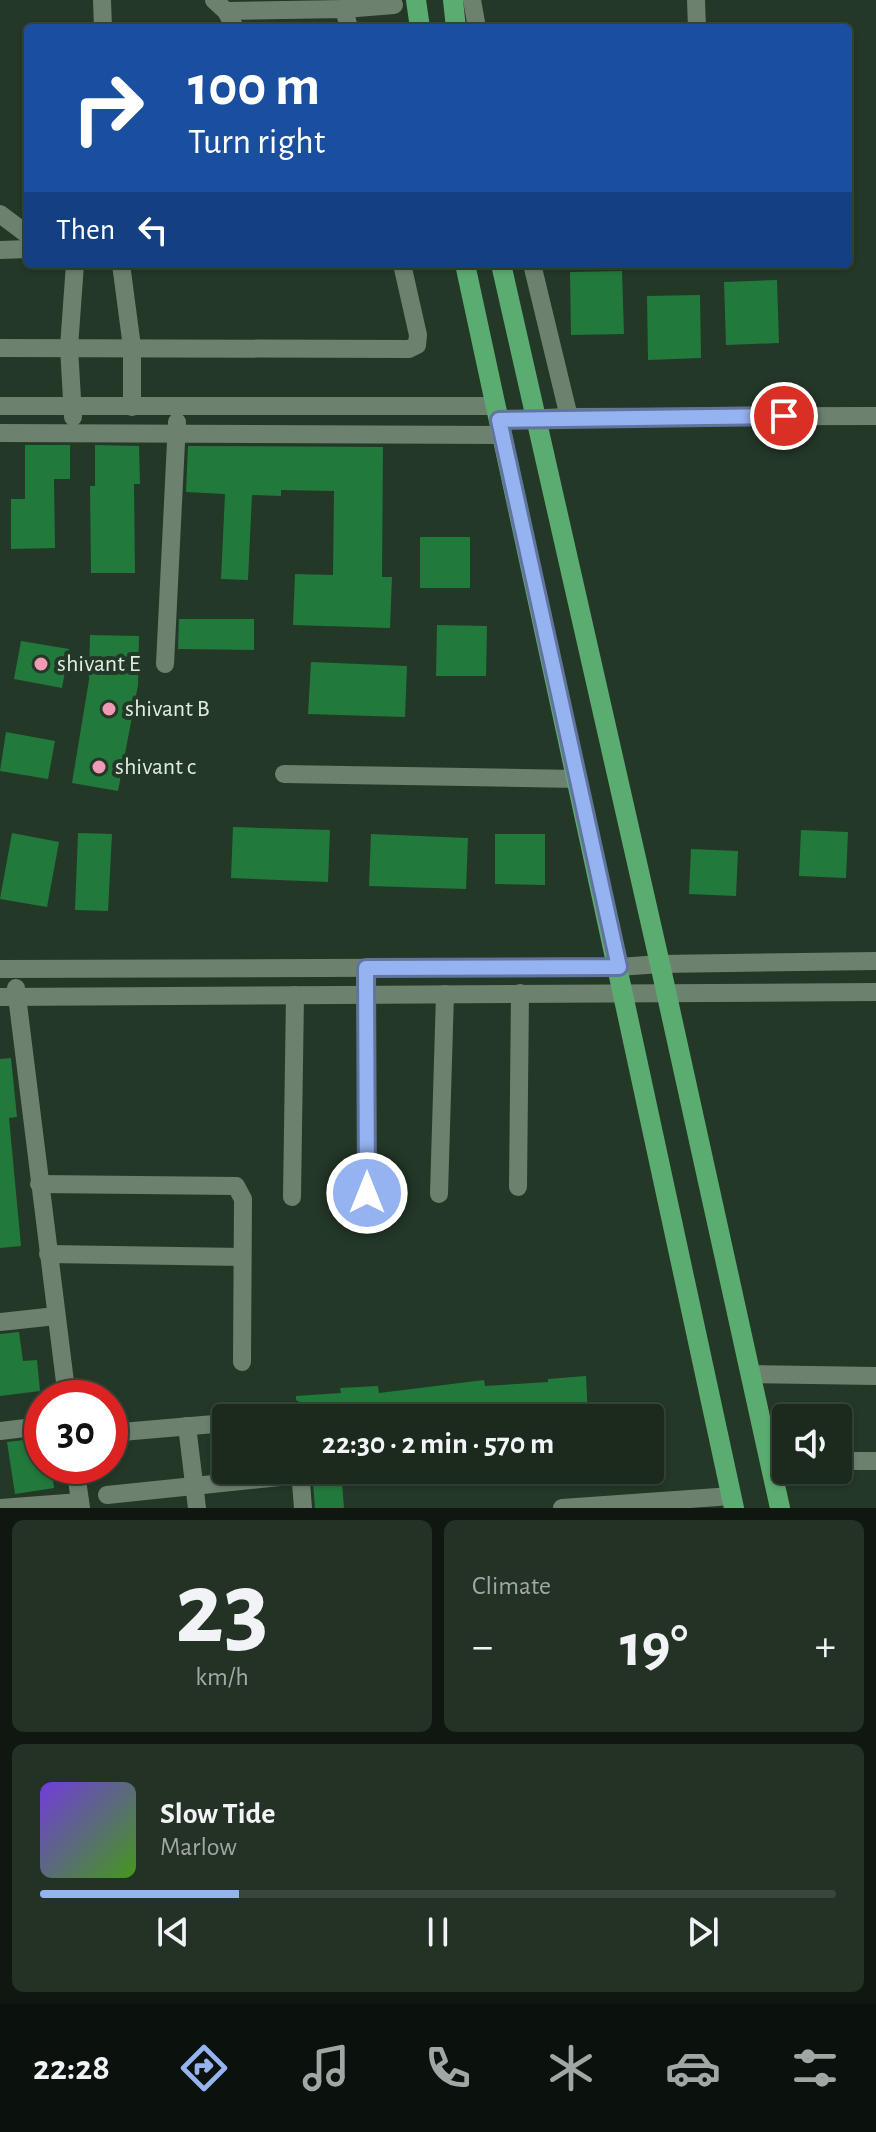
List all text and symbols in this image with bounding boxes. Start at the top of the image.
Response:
icon: right [56,56,160,160]
text: 100 m [188,59,320,115]
text: Turn right [188,124,325,160]
icon: left [131,208,175,252]
text: Then [56,215,115,245]
pin [750,382,818,450]
icon: arrive [762,394,806,438]
place label: shivant E [57,652,141,676]
marker: shivant E [32,655,50,673]
place label: shivant B [125,697,210,721]
marker: shivant B [100,700,118,718]
place label: shivant c [115,755,196,779]
marker: shivant c [90,758,108,776]
position arrow [325,1151,409,1235]
speed limit sign: 30 [24,1380,128,1484]
map controls [772,1404,852,1484]
button: sound [772,1404,852,1484]
text: 22:30 · 2 min · 570 m [322,1429,554,1459]
text: 23 [175,1558,269,1662]
text: Climate [472,1573,551,1599]
text: 19° [620,1617,688,1677]
text: − [472,1625,493,1669]
text: + [815,1625,836,1669]
text: km/h [195,1664,249,1690]
text: Slow Tide [160,1799,275,1829]
text: Marlow [160,1834,237,1860]
icon: previous [151,1910,195,1954]
icon: pause [416,1910,460,1954]
icon: next [681,1910,725,1954]
icon: directions [176,2040,232,2096]
icon: music [298,2040,354,2096]
icon: phone [420,2040,476,2096]
icon: climate [543,2040,599,2096]
icon: car [665,2040,721,2096]
icon: filters [787,2040,843,2096]
text: 22:28 [33,2050,110,2086]

